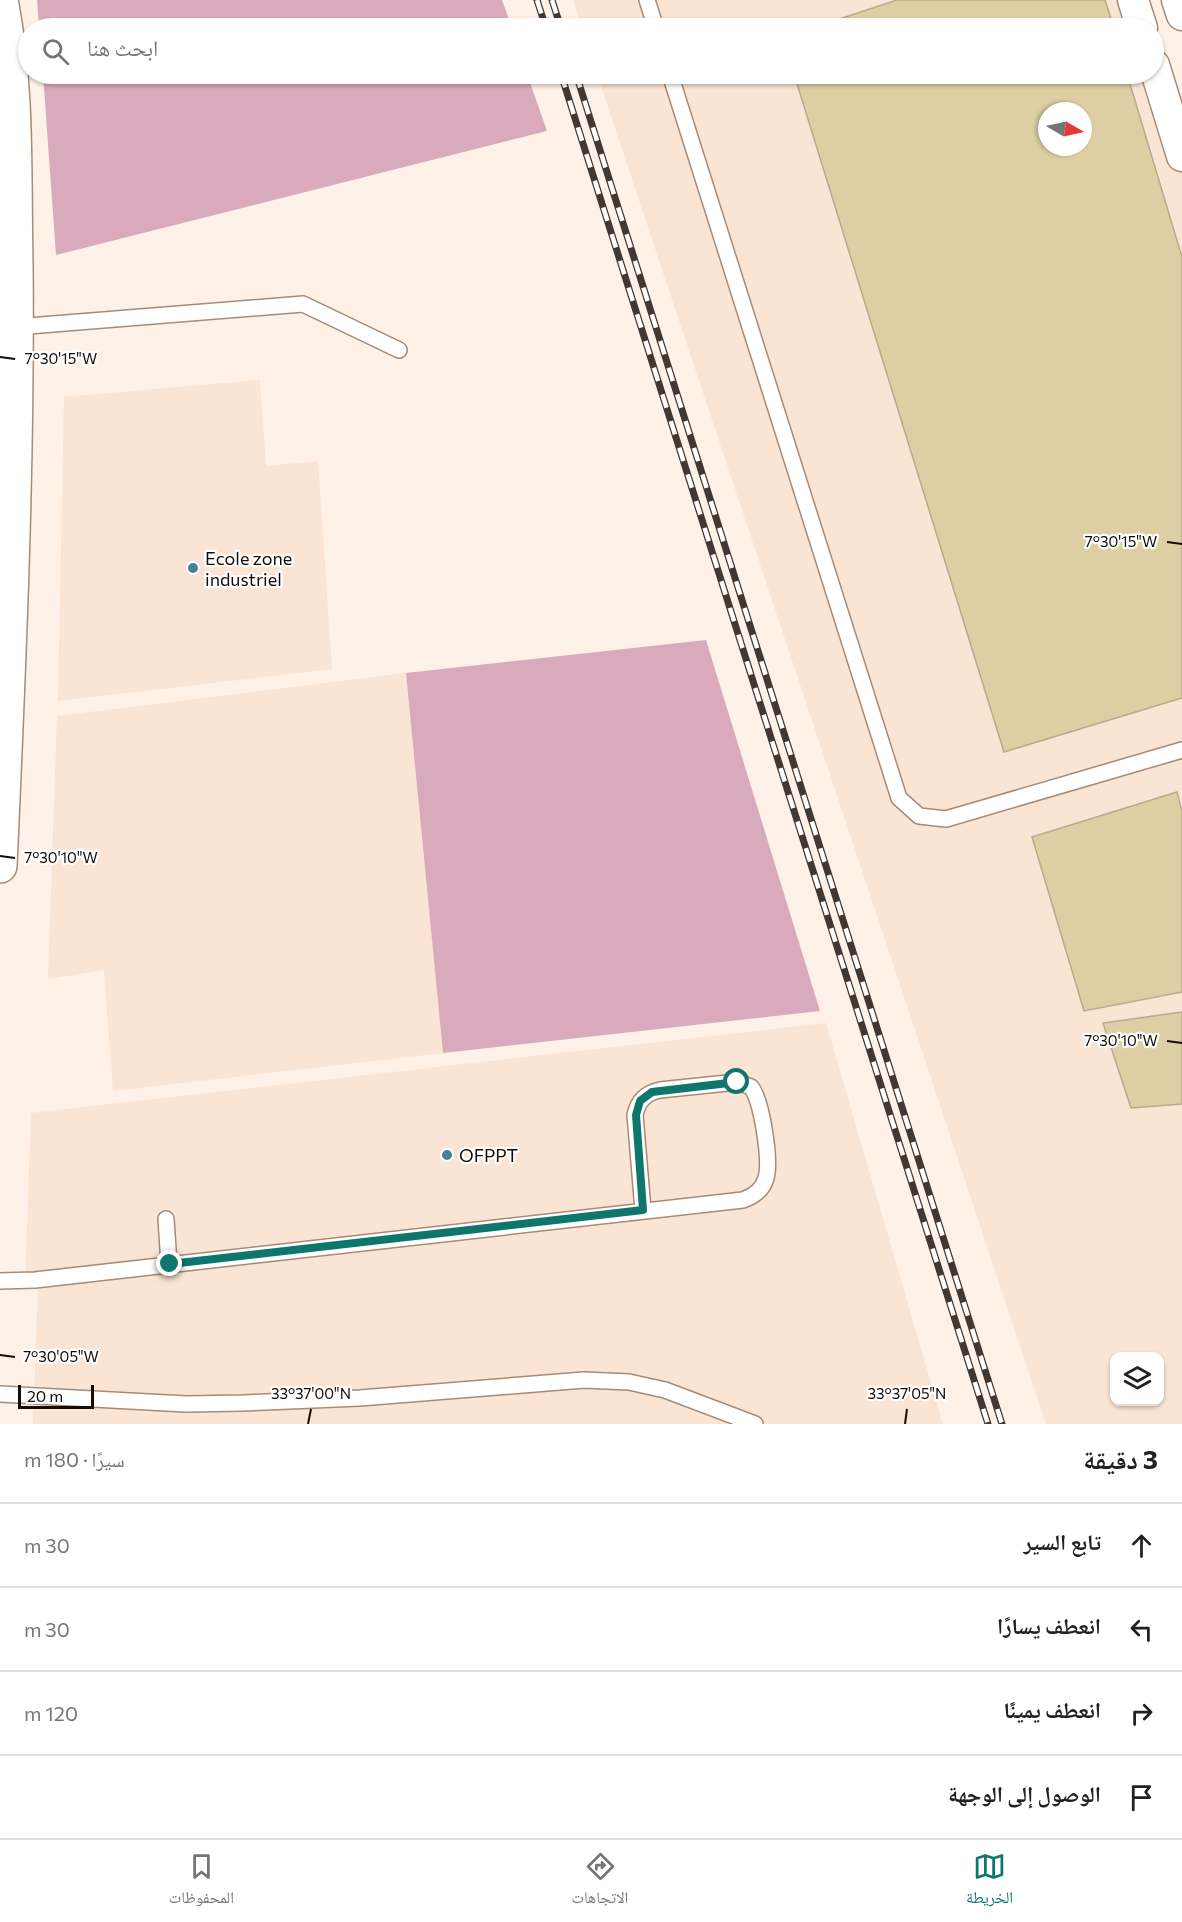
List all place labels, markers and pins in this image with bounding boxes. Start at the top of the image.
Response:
place label: Ecole zone industriel [205,547,292,590]
marker: Ecole zone industriel [186,561,200,575]
place label: OFPPT [459,1144,518,1166]
marker: OFPPT [440,1148,454,1162]

